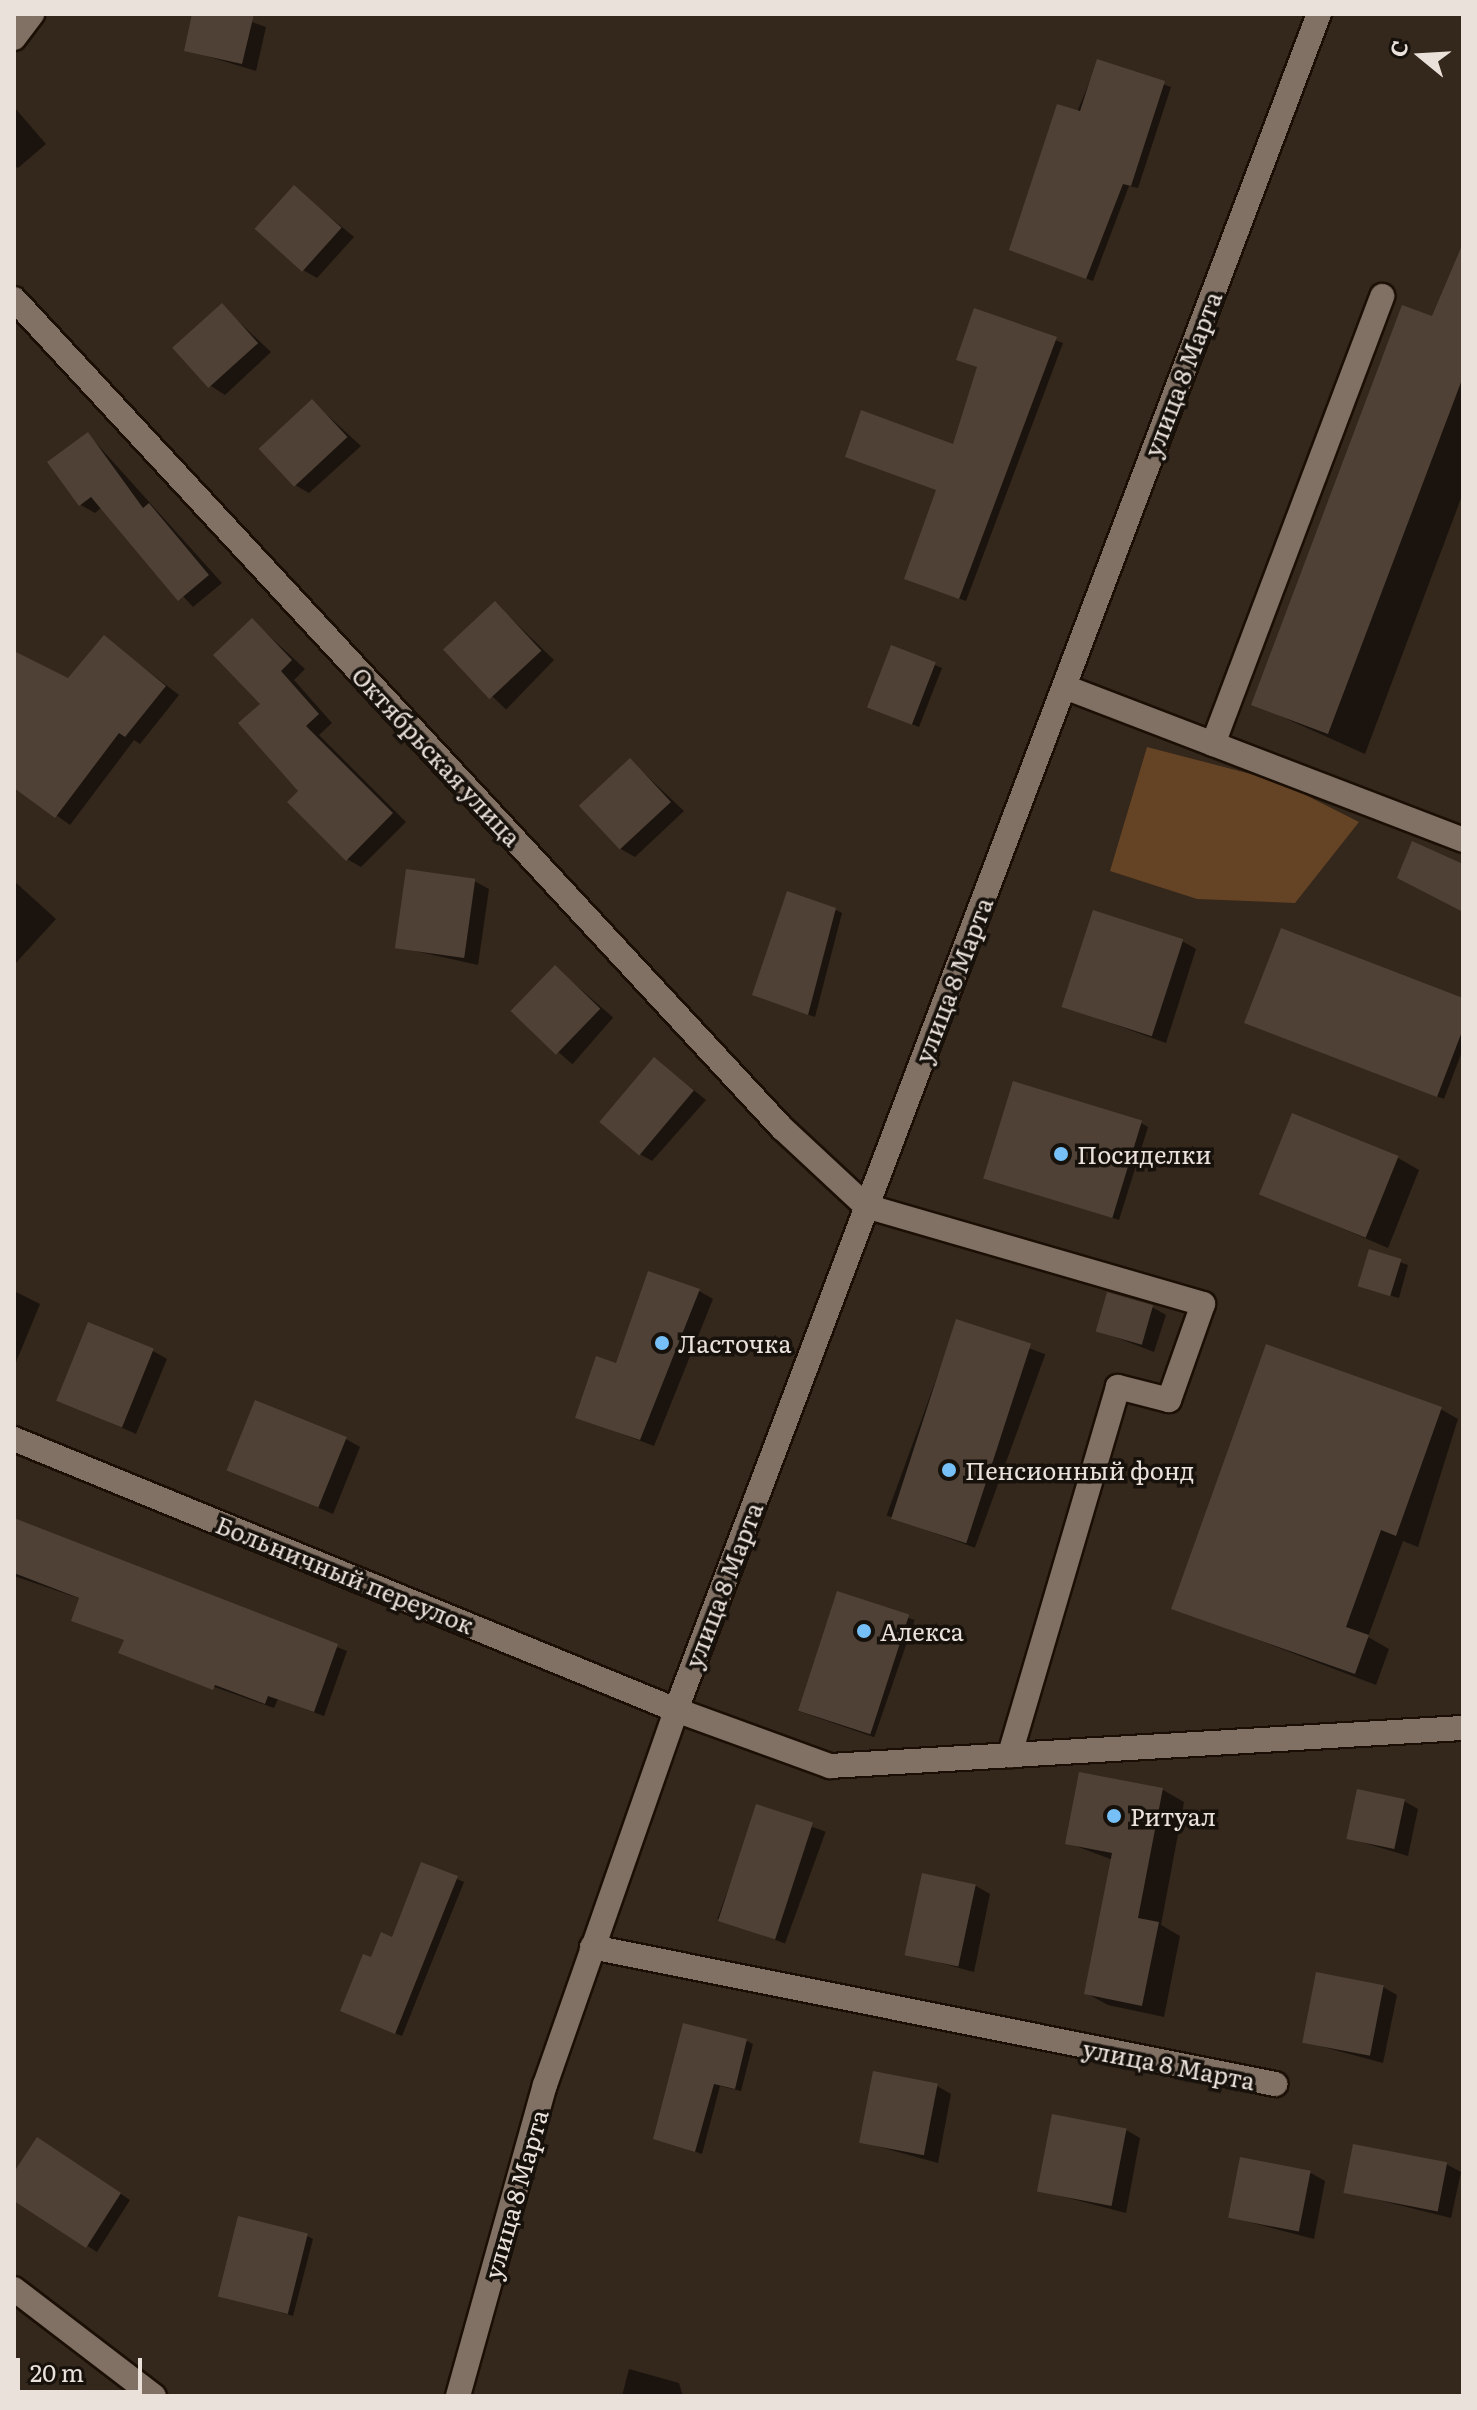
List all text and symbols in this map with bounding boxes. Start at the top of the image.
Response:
north arrow [1381,16,1461,96]
text: С [1380,36,1416,61]
street label: улица 8 Марта [1137,287,1227,461]
street label: Октябрьская улица [347,661,527,851]
street label: улица 8 Марта [908,893,998,1067]
place label: Посиделки [1077,1140,1212,1168]
marker: Посиделки [1052,1145,1070,1163]
place label: Ласточка [678,1329,791,1357]
marker: Ласточка [653,1334,671,1352]
place label: Пенсионный фонд [965,1456,1194,1484]
marker: Пенсионный фонд [940,1461,958,1479]
street label: улица 8 Марта [678,1498,768,1672]
street label: Больничный переулок [212,1509,478,1639]
place label: Алекса [880,1617,964,1645]
marker: Алекса [855,1622,873,1640]
place label: Ритуал [1130,1802,1216,1830]
marker: Ритуал [1105,1807,1123,1825]
street label: улица 8 Марта [1080,2033,1258,2095]
street label: улица 8 Марта [477,2106,553,2282]
scale bar [20,2342,146,2392]
text: 20 m [30,2354,84,2389]

